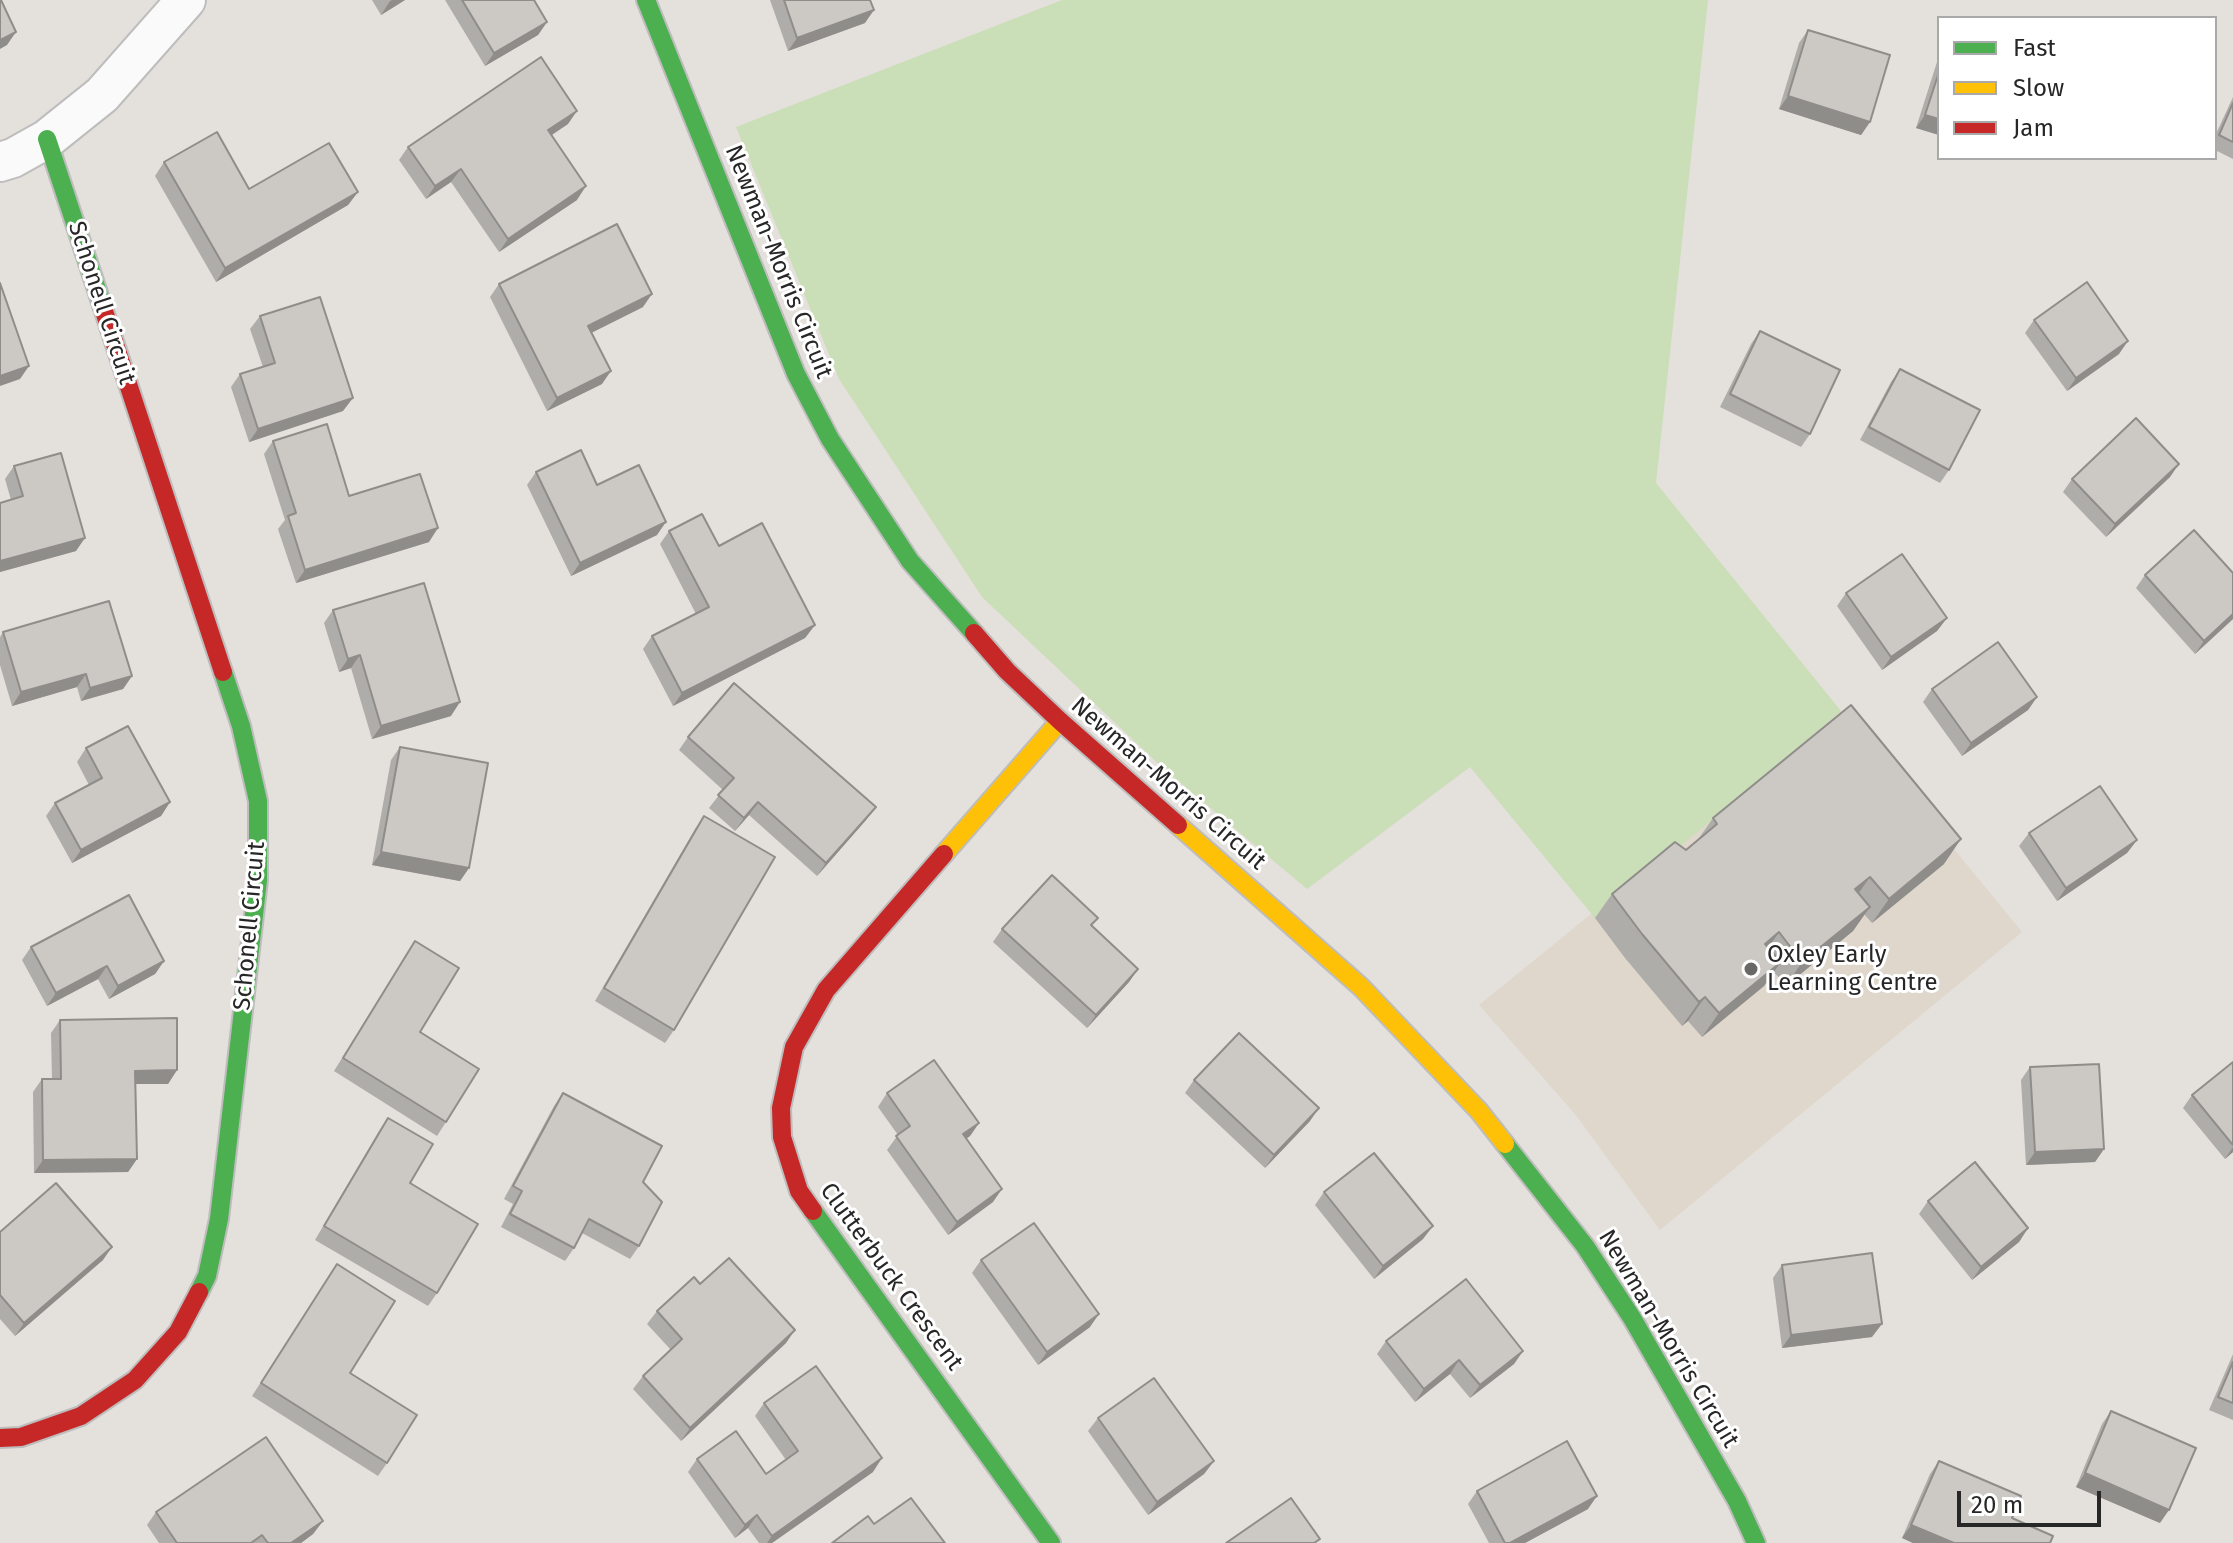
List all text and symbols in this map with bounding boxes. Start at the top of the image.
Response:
legend [1937,16,2217,160]
text: Fast [2013,34,2056,62]
text: Slow [2013,74,2064,102]
text: Jam [2013,114,2054,142]
street label: Newman-Morris Circuit [718,141,838,383]
street label: Schonell Circuit [61,218,141,388]
street label: Newman-Morris Circuit [1065,691,1271,877]
street label: Schonell Circuit [228,840,272,1012]
place label: Oxley Early Learning Centre [1767,941,1938,997]
marker: Oxley Early Learning Centre [1742,960,1760,978]
street label: Clutterbuck Crescent [813,1178,969,1376]
street label: Newman-Morris Circuit [1592,1225,1744,1453]
scale bar [1961,1475,2105,1525]
text: 20 m [1971,1491,2023,1519]

